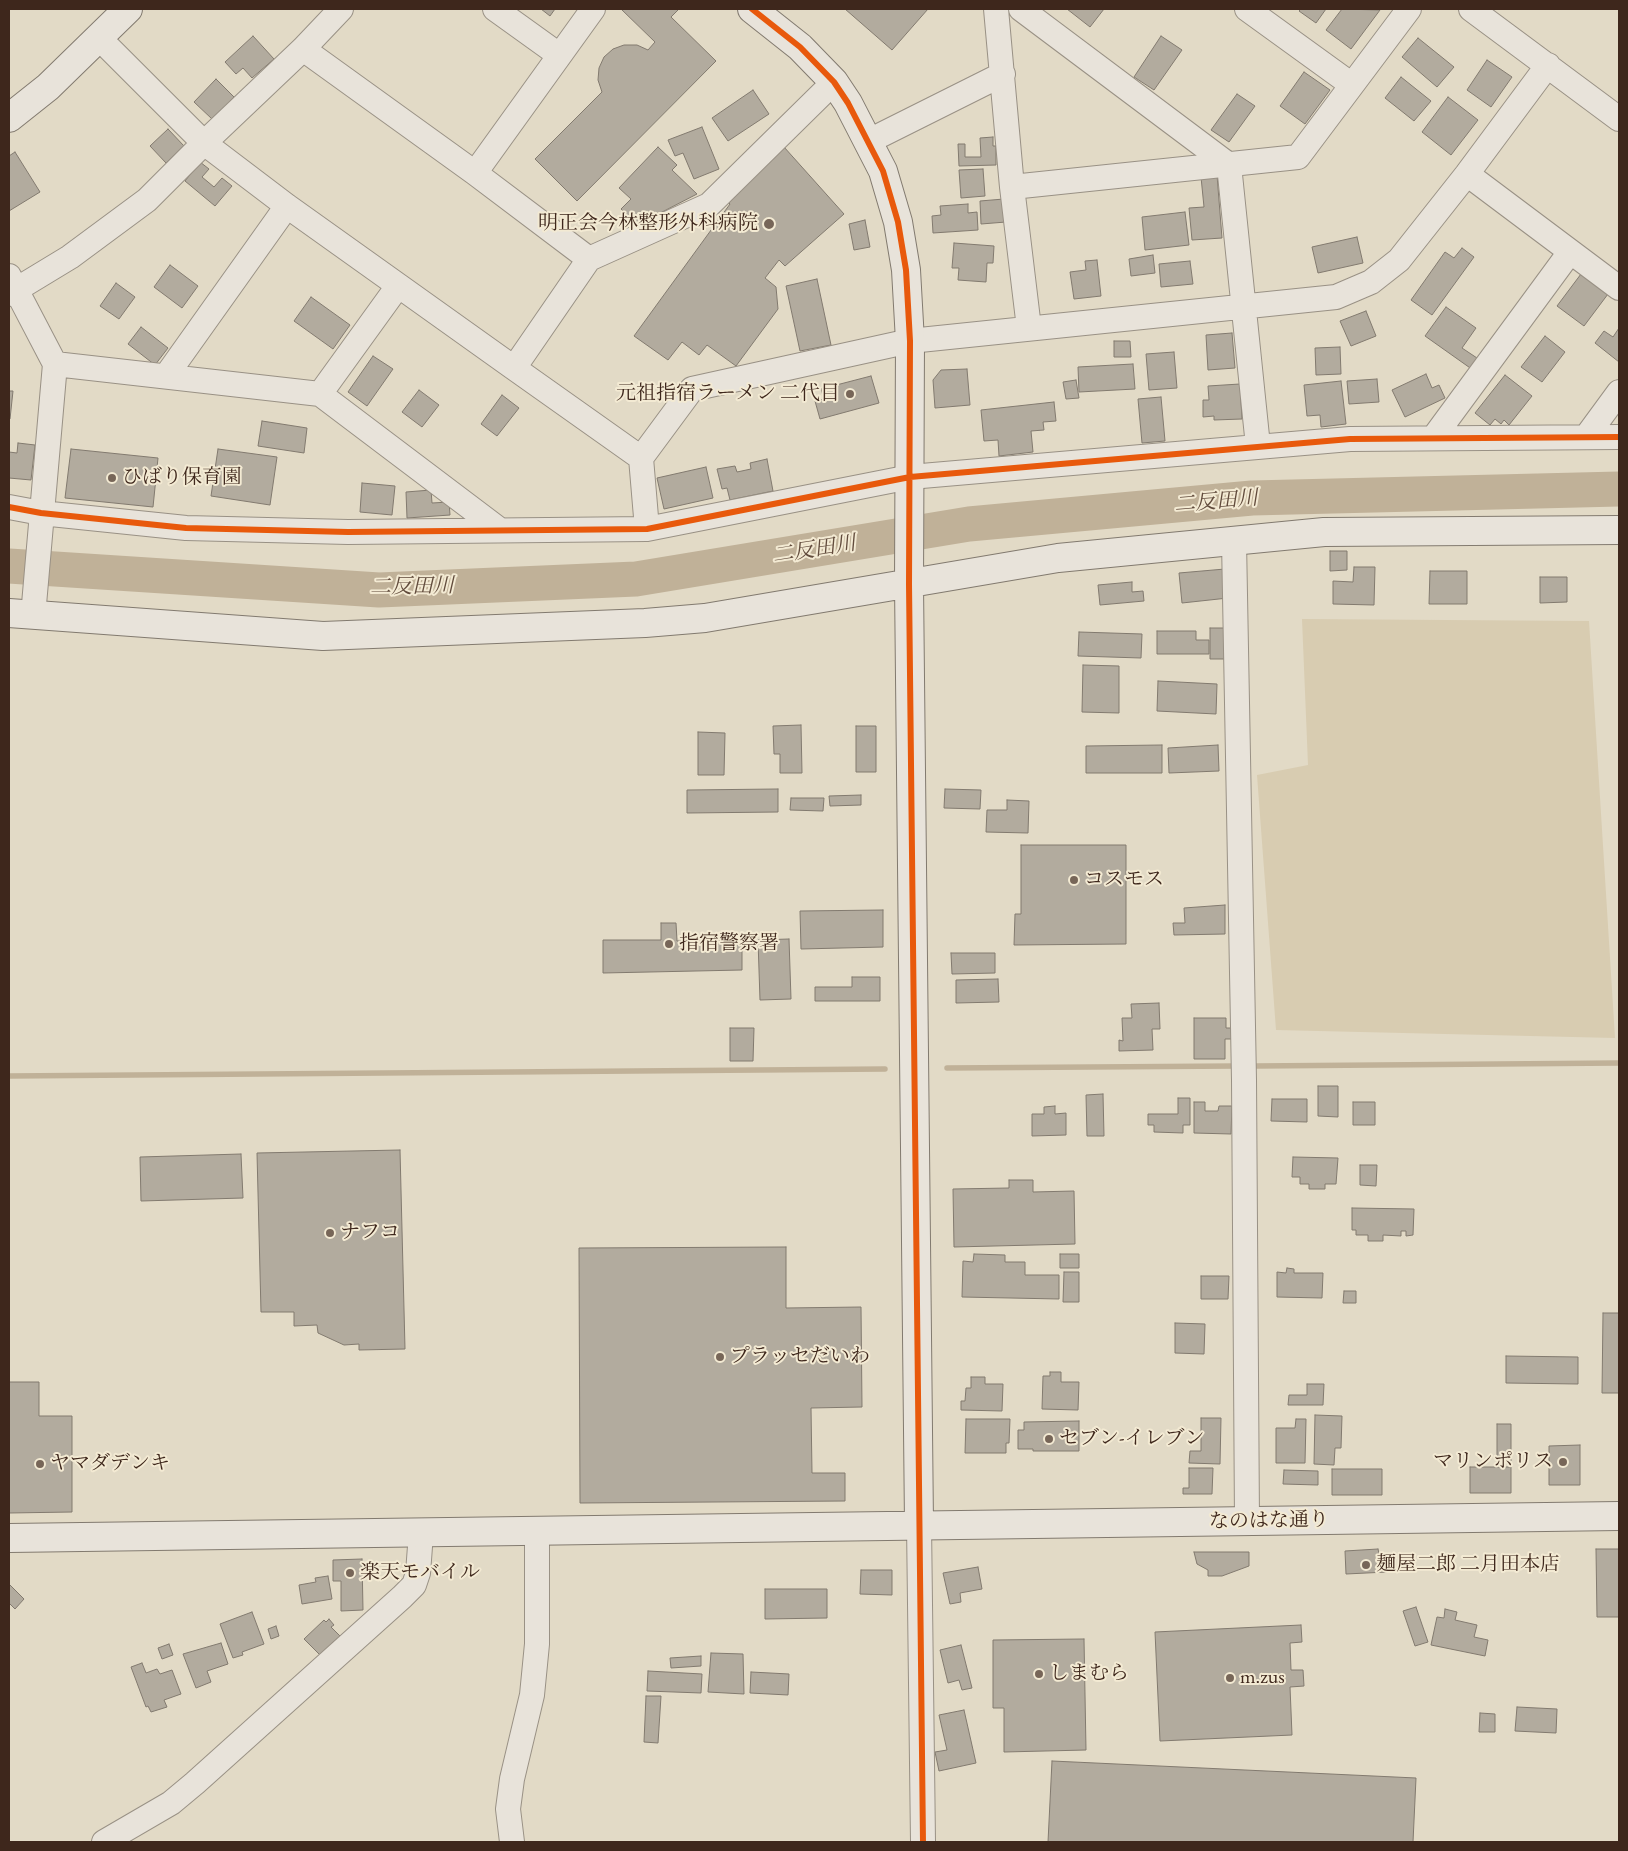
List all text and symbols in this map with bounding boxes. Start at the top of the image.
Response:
place label: 明正会今林整形外科病院 [538,212,758,236]
marker: 明正会今林整形外科病院 [762,217,776,231]
place label: 元祖指宿ラーメン 二代目 [616,382,840,406]
marker: 元祖指宿ラーメン 二代目 [844,388,856,400]
place label: ひばり保育園 [122,466,242,490]
marker: ひばり保育園 [106,472,118,484]
water label: 二反田川 [1173,486,1259,518]
water label: 二反田川 [771,531,857,569]
water label: 二反田川 [370,574,454,600]
place label: コスモス [1084,868,1164,892]
marker: コスモス [1068,874,1080,886]
place label: 指宿警察署 [679,932,779,956]
marker: 指宿警察署 [663,938,675,950]
place label: ナフコ [340,1221,400,1245]
marker: ナフコ [324,1227,336,1239]
place label: プラッセだいわ [730,1345,870,1369]
marker: プラッセだいわ [714,1351,726,1363]
place label: セブン-イレブン [1059,1427,1204,1451]
marker: セブン-イレブン [1043,1433,1055,1445]
place label: マリンポリス [1433,1450,1553,1474]
place label: ヤマダデンキ [50,1452,170,1476]
marker: マリンポリス [1557,1456,1569,1468]
marker: ヤマダデンキ [34,1458,46,1470]
street label: なのはな通り [1209,1508,1329,1534]
place label: 麺屋二郎 二月田本店 [1376,1553,1560,1577]
marker: 麺屋二郎 二月田本店 [1360,1559,1372,1571]
place label: 楽天モバイル [360,1561,480,1585]
marker: 楽天モバイル [344,1567,356,1579]
place label: しまむら [1049,1662,1129,1686]
place label: m.zus [1240,1666,1285,1690]
marker: しまむら [1033,1668,1045,1680]
marker: m.zus [1224,1672,1236,1684]

